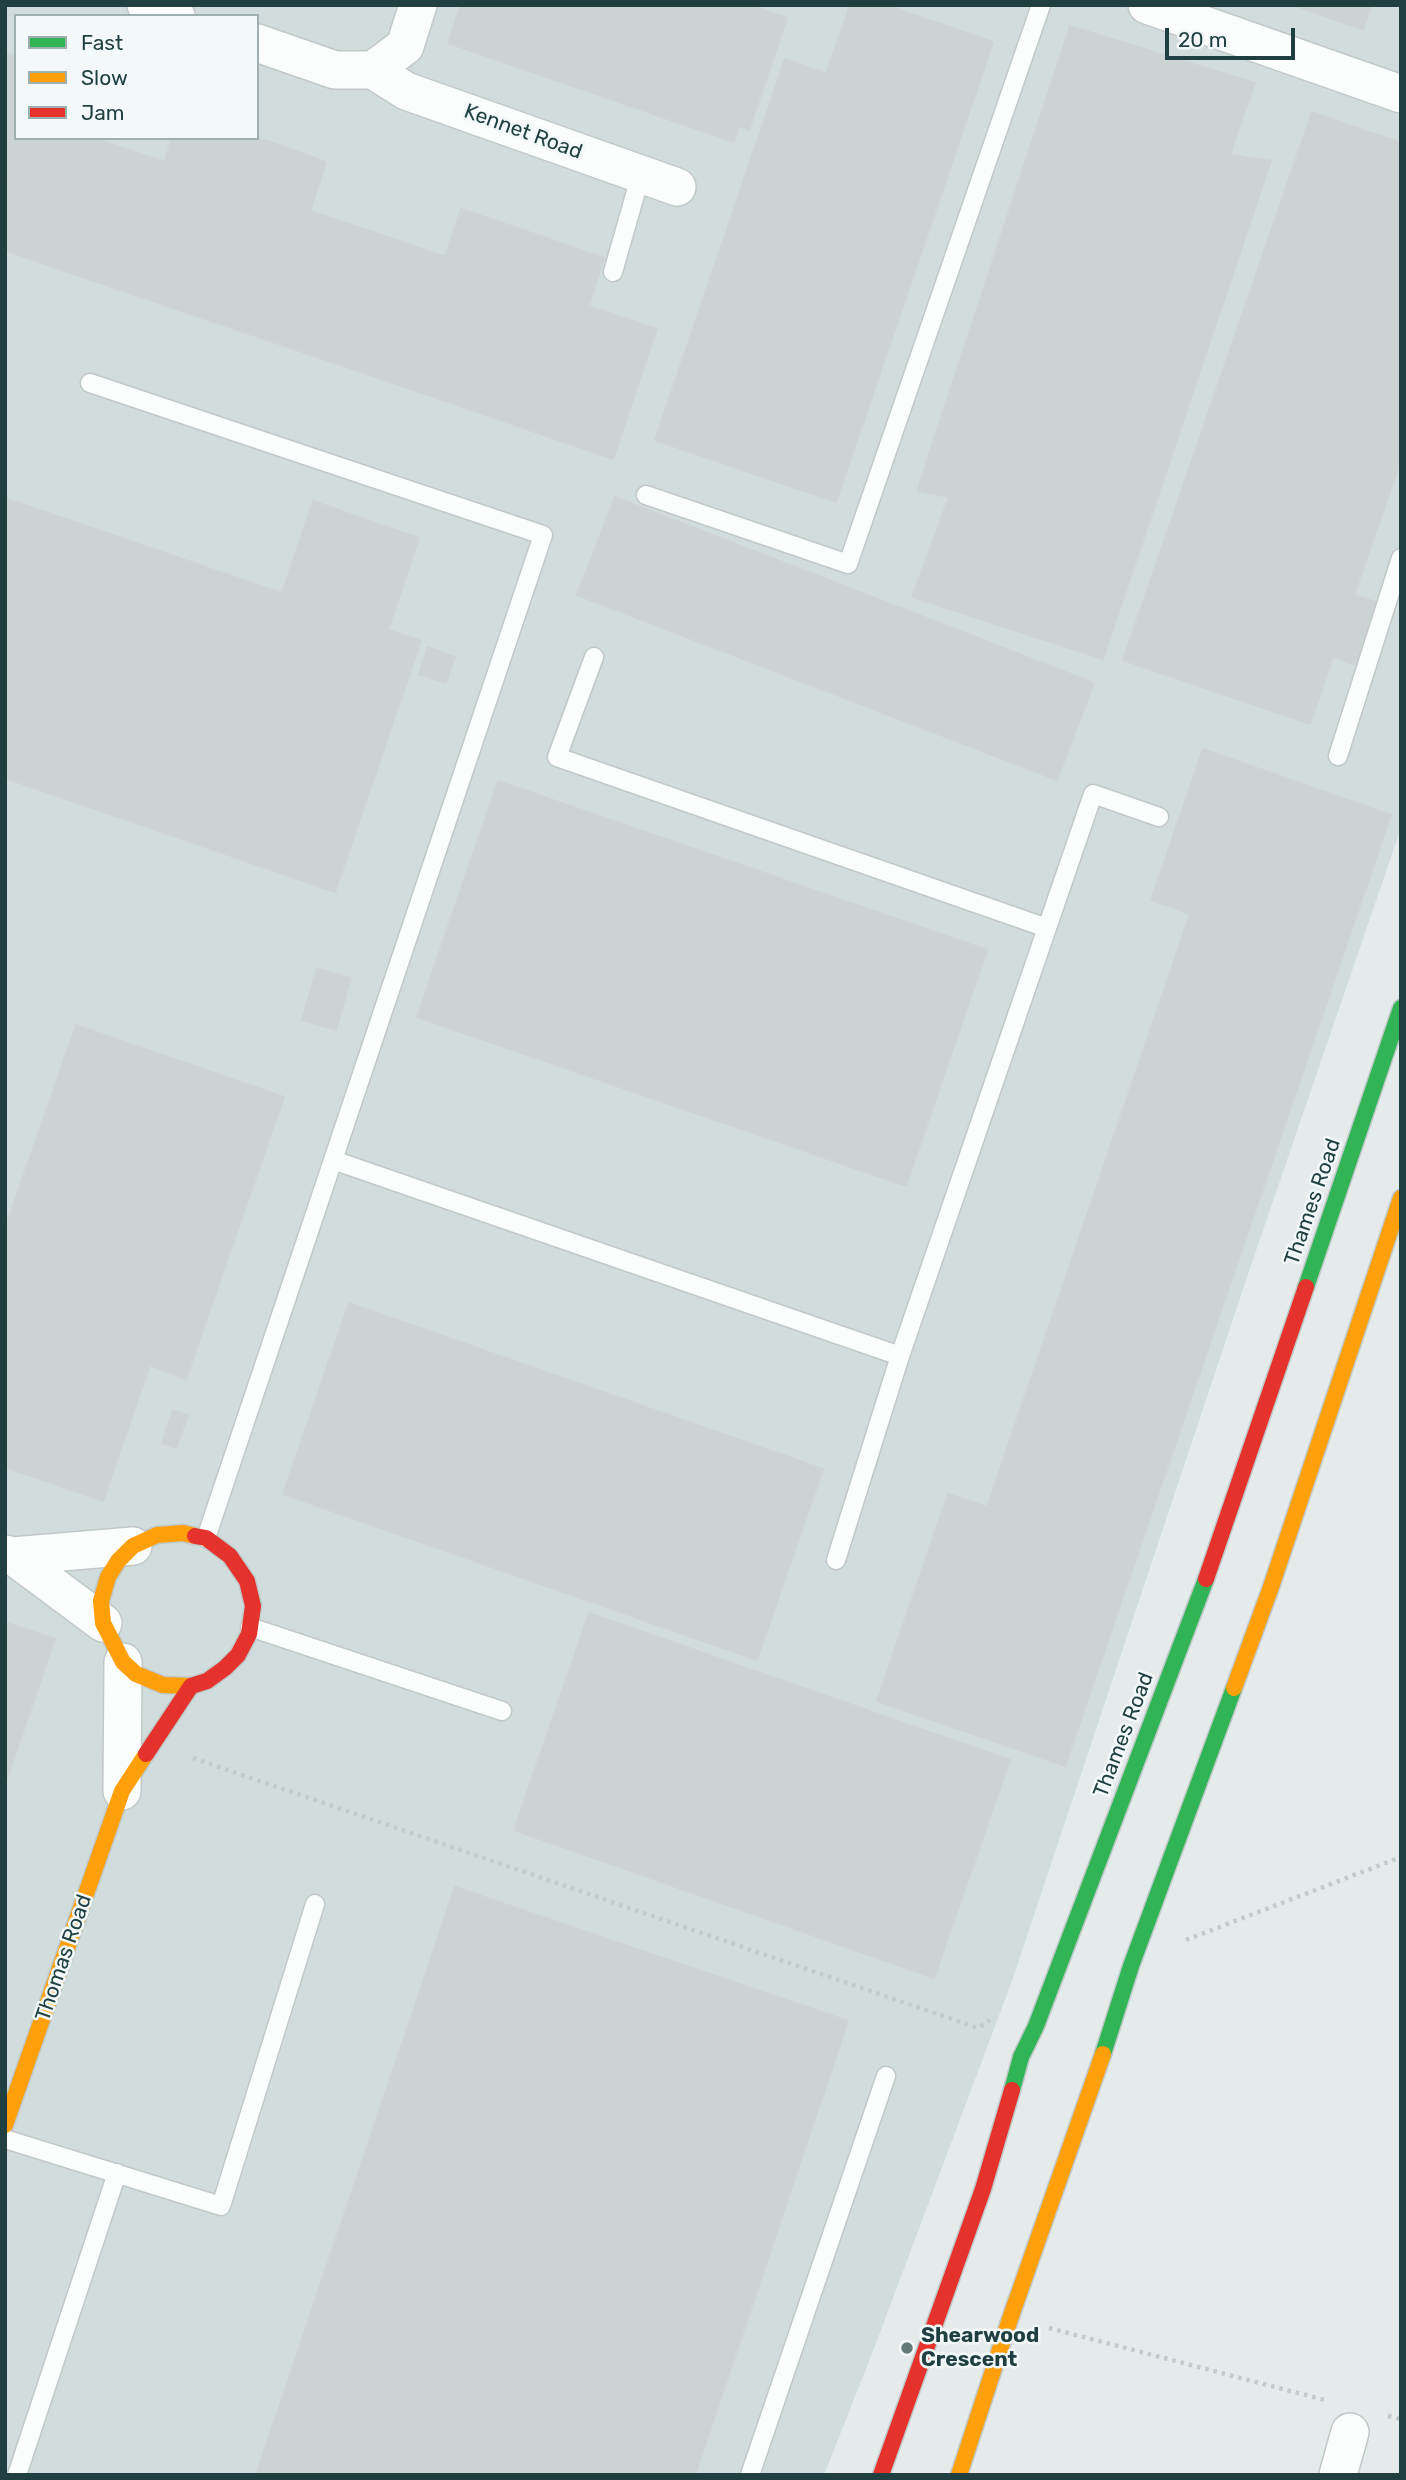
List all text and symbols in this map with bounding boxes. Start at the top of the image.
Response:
legend [14,14,259,140]
scale bar [1168,14,1298,58]
text: 20 m [1178,27,1227,52]
text: Fast [81,30,123,55]
text: Slow [81,65,128,90]
street label: Kennet Road [460,99,586,165]
text: Jam [81,100,125,125]
street label: Thames Road [1280,1135,1346,1269]
street label: Thames Road [1089,1669,1159,1801]
street label: Thomas Road [31,1891,97,2025]
place label: Shearwood Crescent [921,2323,1039,2373]
marker: Shearwood Crescent [899,2340,915,2356]

